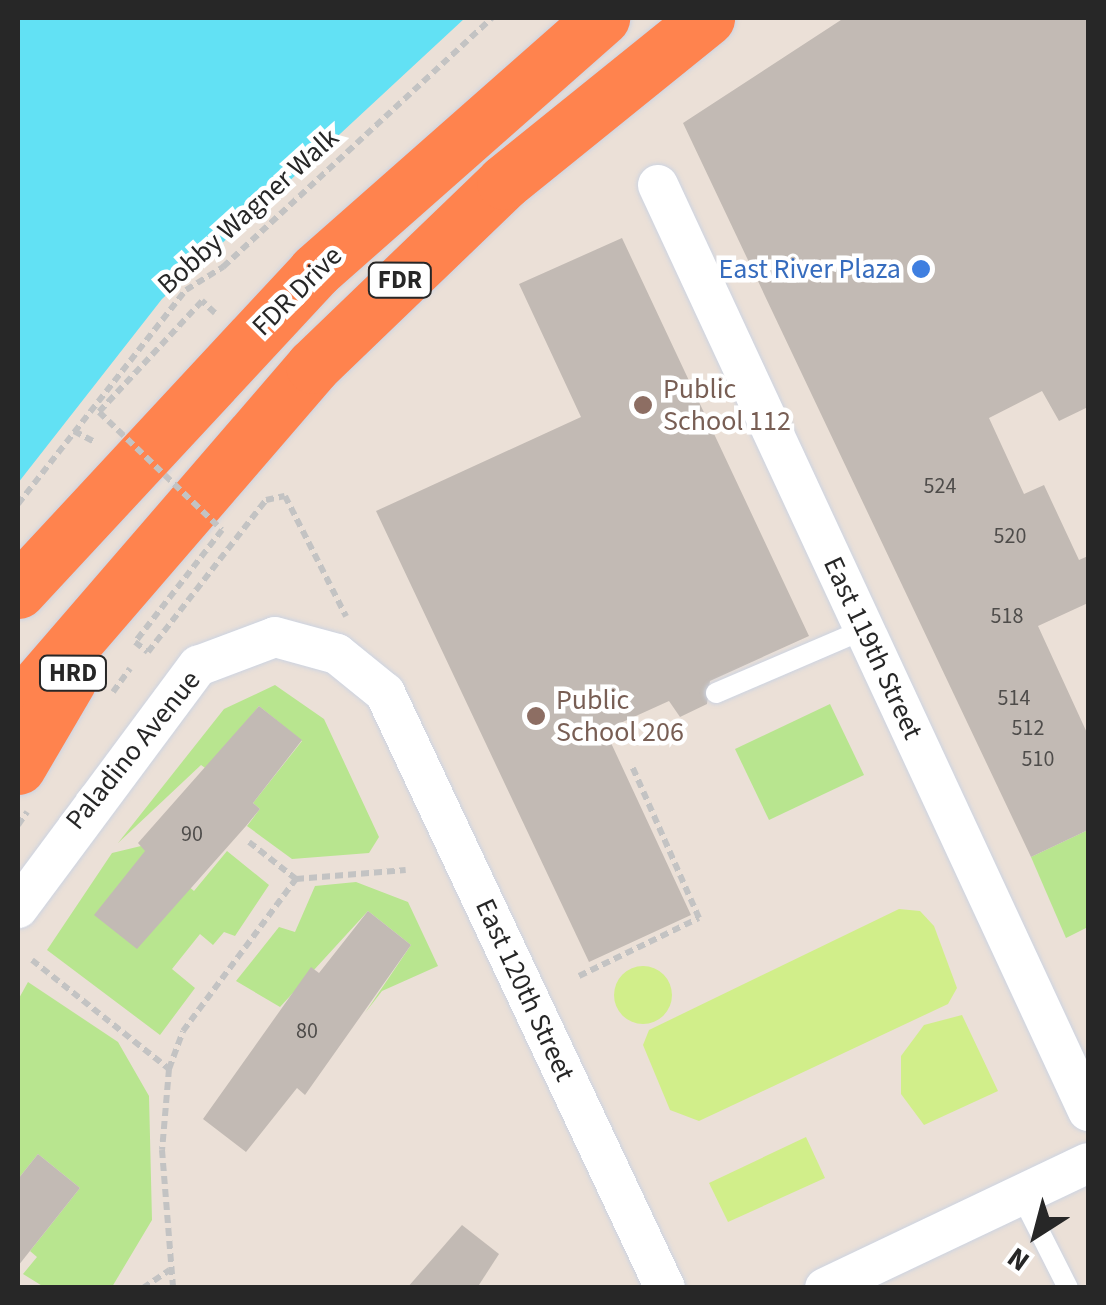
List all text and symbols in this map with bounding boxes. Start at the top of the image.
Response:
street label: Bobby Wagner Walk [151,121,345,301]
street label: FDR Drive [245,239,349,343]
place label: East River Plaza [718,252,901,286]
marker: East River Plaza [910,258,932,280]
road number: FDR [368,260,432,300]
place label: Public School 112 [663,372,791,438]
marker: Public School 112 [632,394,654,416]
house number: 524 [924,474,956,500]
house number: 520 [994,524,1026,550]
street label: East 119th Street [816,551,930,745]
house number: 518 [991,604,1023,630]
road number: HRD [38,653,108,693]
street label: Paladino Avenue [59,664,207,836]
place label: Public School 206 [556,683,684,749]
house number: 514 [998,686,1030,712]
marker: Public School 206 [525,705,547,727]
house number: 512 [1012,716,1044,742]
house number: 510 [1022,747,1054,773]
house number: 90 [181,822,203,848]
street label: East 120th Street [468,893,582,1087]
house number: 80 [296,1019,318,1045]
north arrow [986,1185,1086,1285]
text: N [999,1238,1038,1281]

